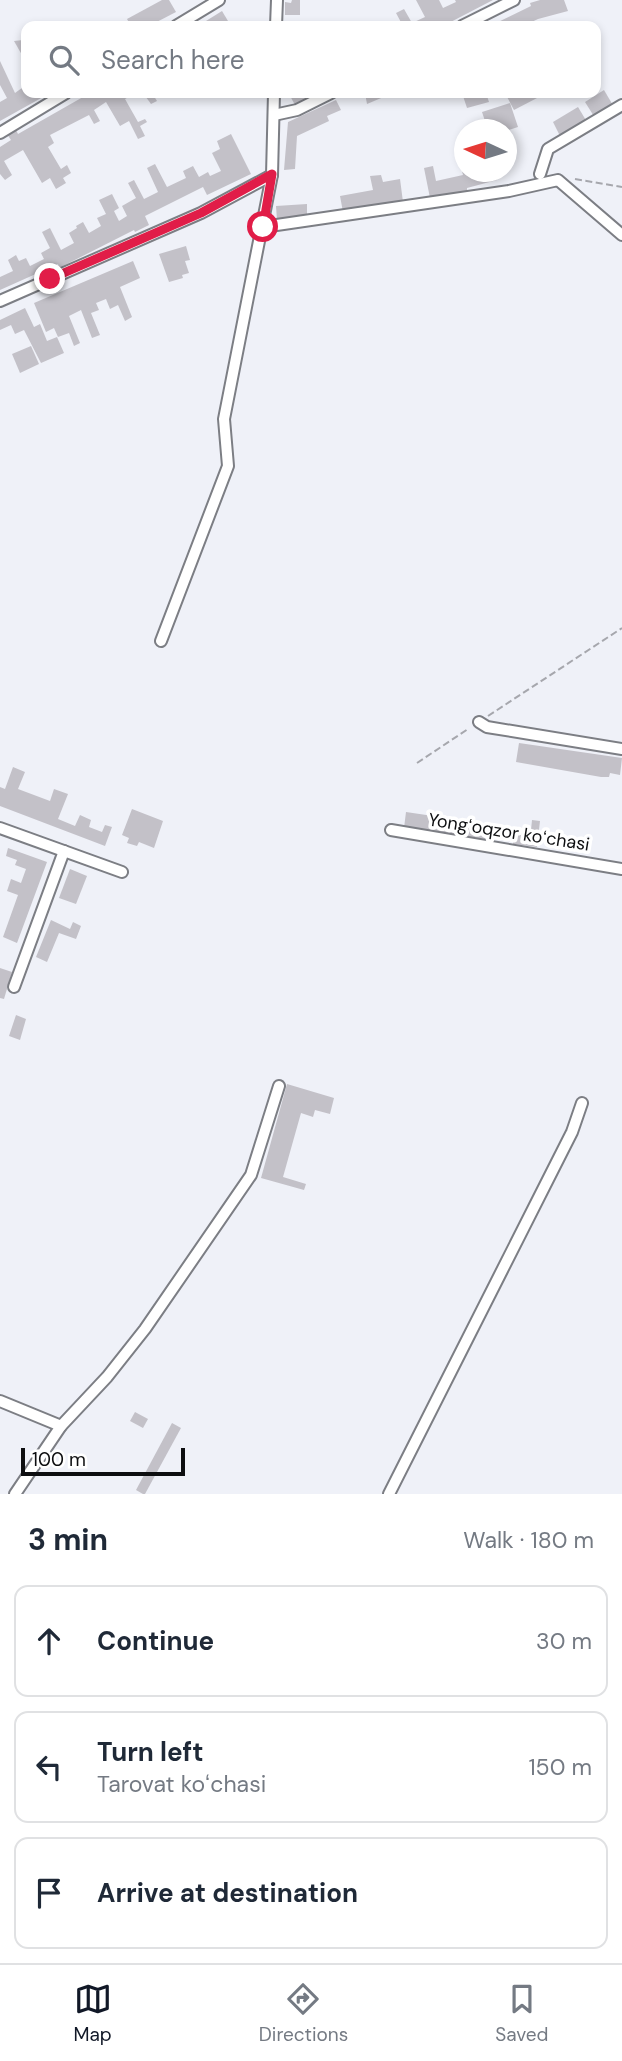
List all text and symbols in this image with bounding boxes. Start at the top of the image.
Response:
search box [21,21,601,98]
icon: search [45,41,83,79]
text: Search here [101,43,244,77]
north arrow [454,119,517,182]
route start [247,211,278,242]
route end [34,263,65,294]
street label: Yongʻoqzor koʻchasi [427,807,591,857]
scale bar [21,1445,186,1477]
text: 100 m [32,1447,86,1472]
text: 3 min [28,1520,108,1559]
text: Walk · 180 m [463,1525,594,1555]
icon: ahead [30,1622,68,1660]
text: Continue [97,1624,214,1658]
text: 30 m [536,1626,592,1656]
text: Turn left [97,1735,204,1769]
icon: left [30,1748,68,1786]
text: 150 m [528,1752,592,1782]
text: Tarovat koʻchasi [97,1769,266,1799]
icon: arrive [30,1874,68,1912]
text: Arrive at destination [97,1876,358,1910]
tab: Map [74,1980,112,2047]
tab: Directions [259,1980,348,2047]
tab: Saved [495,1980,548,2047]

